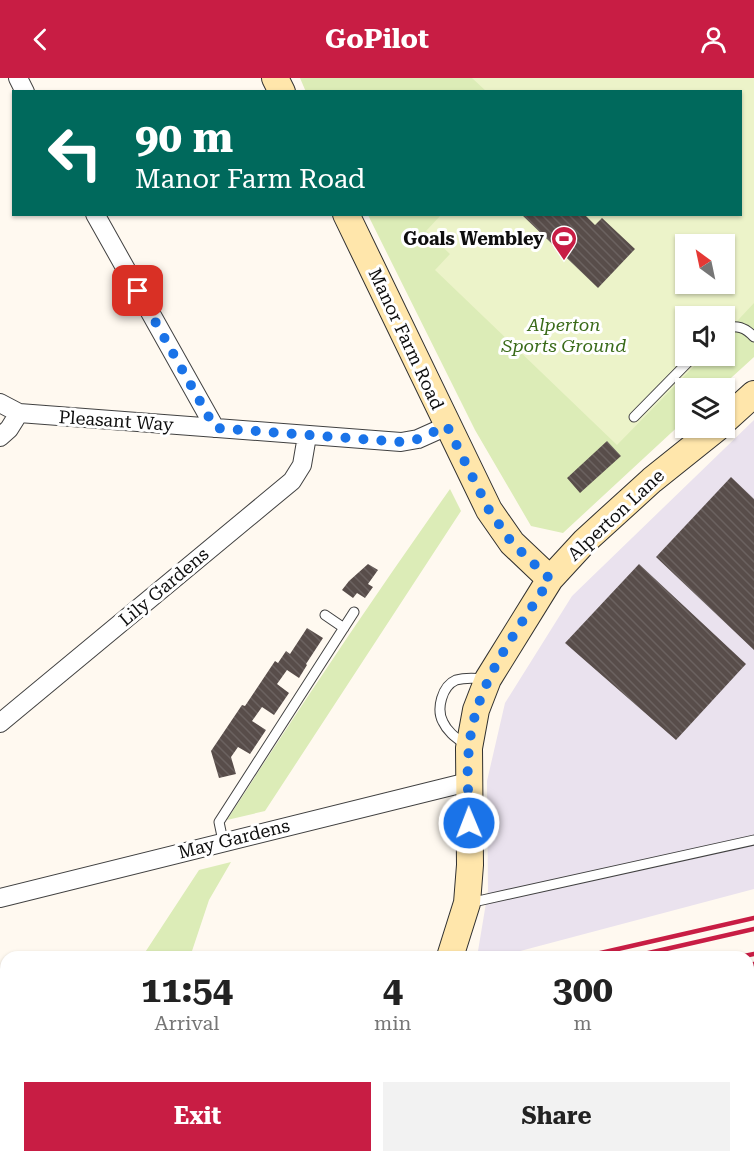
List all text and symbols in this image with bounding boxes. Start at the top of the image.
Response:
icon: back [24,23,57,56]
text: GoPilot [325,23,429,55]
icon: person [697,23,730,56]
text: 90 m [135,113,233,162]
icon: left [36,114,114,192]
text: Manor Farm Road [135,163,365,195]
sports icon: Goals Wembley [549,224,579,262]
place label: Goals Wembley [403,228,544,249]
north arrow [675,234,735,294]
map controls [675,234,735,438]
pin [112,265,163,316]
street label: Manor Farm Road [364,265,449,413]
icon: arrive [121,274,154,307]
button: sound [675,306,735,366]
park label: Alperton Sports Ground [501,314,626,356]
button: layers [675,378,735,438]
street label: Pleasant Way [58,406,175,435]
street label: Alperton Lane [563,465,668,565]
street label: Lily Gardens [115,543,213,630]
position arrow [437,791,501,855]
street label: May Gardens [176,814,292,863]
text: 11:54 [141,969,233,1011]
text: 4 [383,969,403,1011]
text: 300 [553,969,613,1011]
text: Arrival [154,1011,219,1035]
text: min [374,1011,411,1035]
text: m [574,1011,592,1035]
button: Exit [24,1082,371,1151]
button: Share [383,1082,730,1151]

